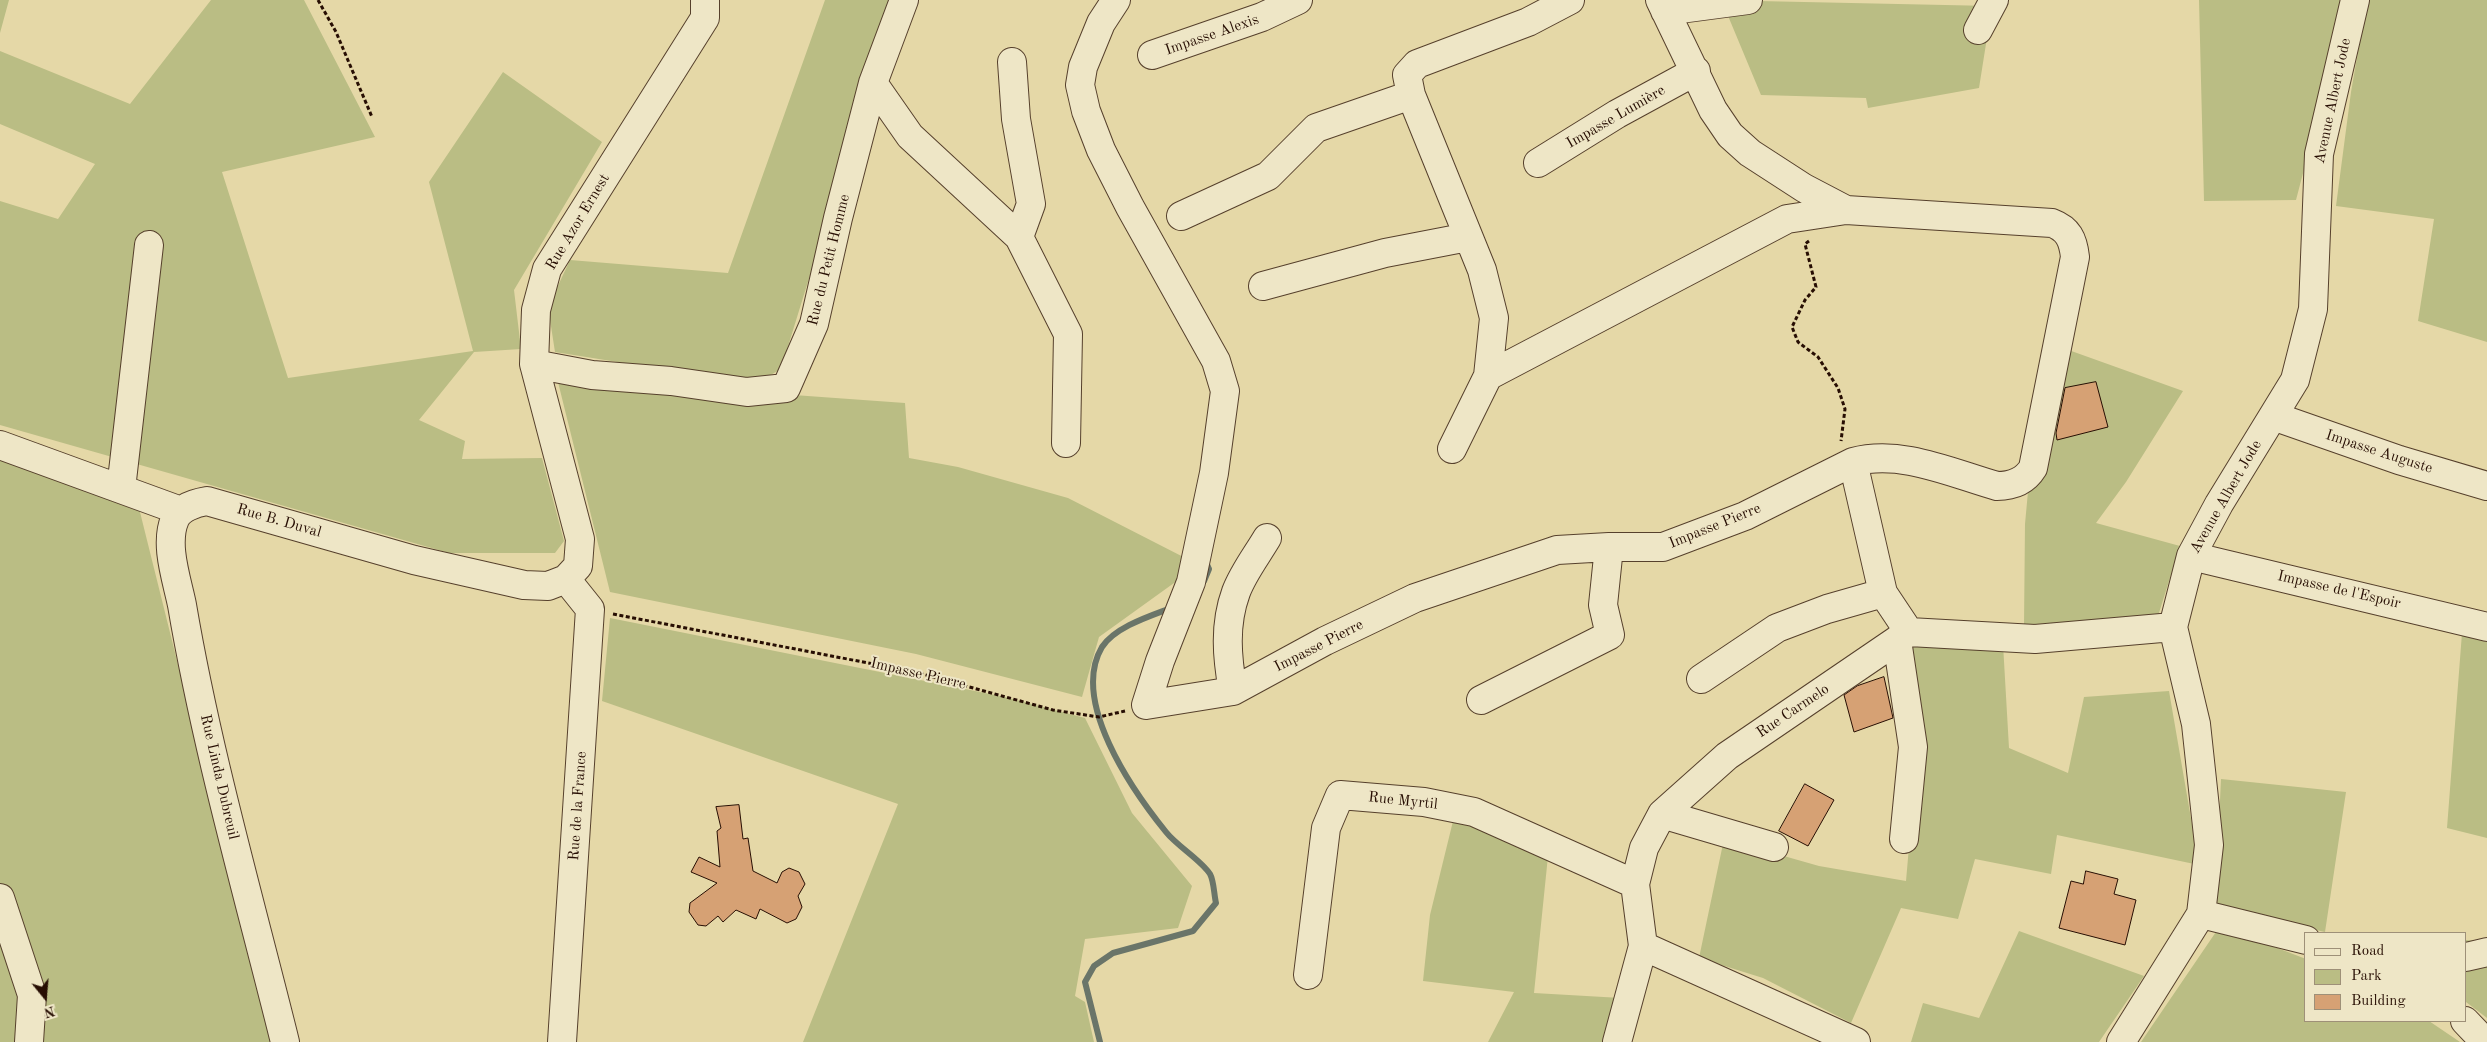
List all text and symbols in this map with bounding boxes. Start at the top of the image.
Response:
street label: Impasse Alexis [1163,11,1261,59]
street label: Avenue Albert Jode [2311,37,2355,165]
street label: Impasse Lumière [1563,81,1669,153]
street label: Rue Azor Ernest [542,171,614,273]
street label: Rue du Petit Homme [804,192,854,328]
street label: Impasse Auguste [2323,426,2435,478]
street label: Avenue Albert Jode [2186,437,2266,557]
street label: Impasse Pierre [1666,499,1764,553]
street label: Rue B. Duval [235,500,323,542]
street label: Impasse de l'Espoir [2276,567,2402,613]
street label: Impasse Pierre [1271,616,1367,676]
street label: Impasse Pierre [868,654,968,694]
street label: Rue Carmelo [1753,680,1833,742]
street label: Rue Linda Dubreuil [196,713,242,841]
street label: Rue de la France [565,751,591,861]
street label: Rue Myrtil [1367,788,1439,814]
legend [2304,932,2467,1022]
text: Road [2351,944,2384,959]
text: Park [2351,969,2382,984]
north arrow [20,972,70,1022]
text: Building [2351,994,2406,1009]
text: N [42,1003,57,1020]

